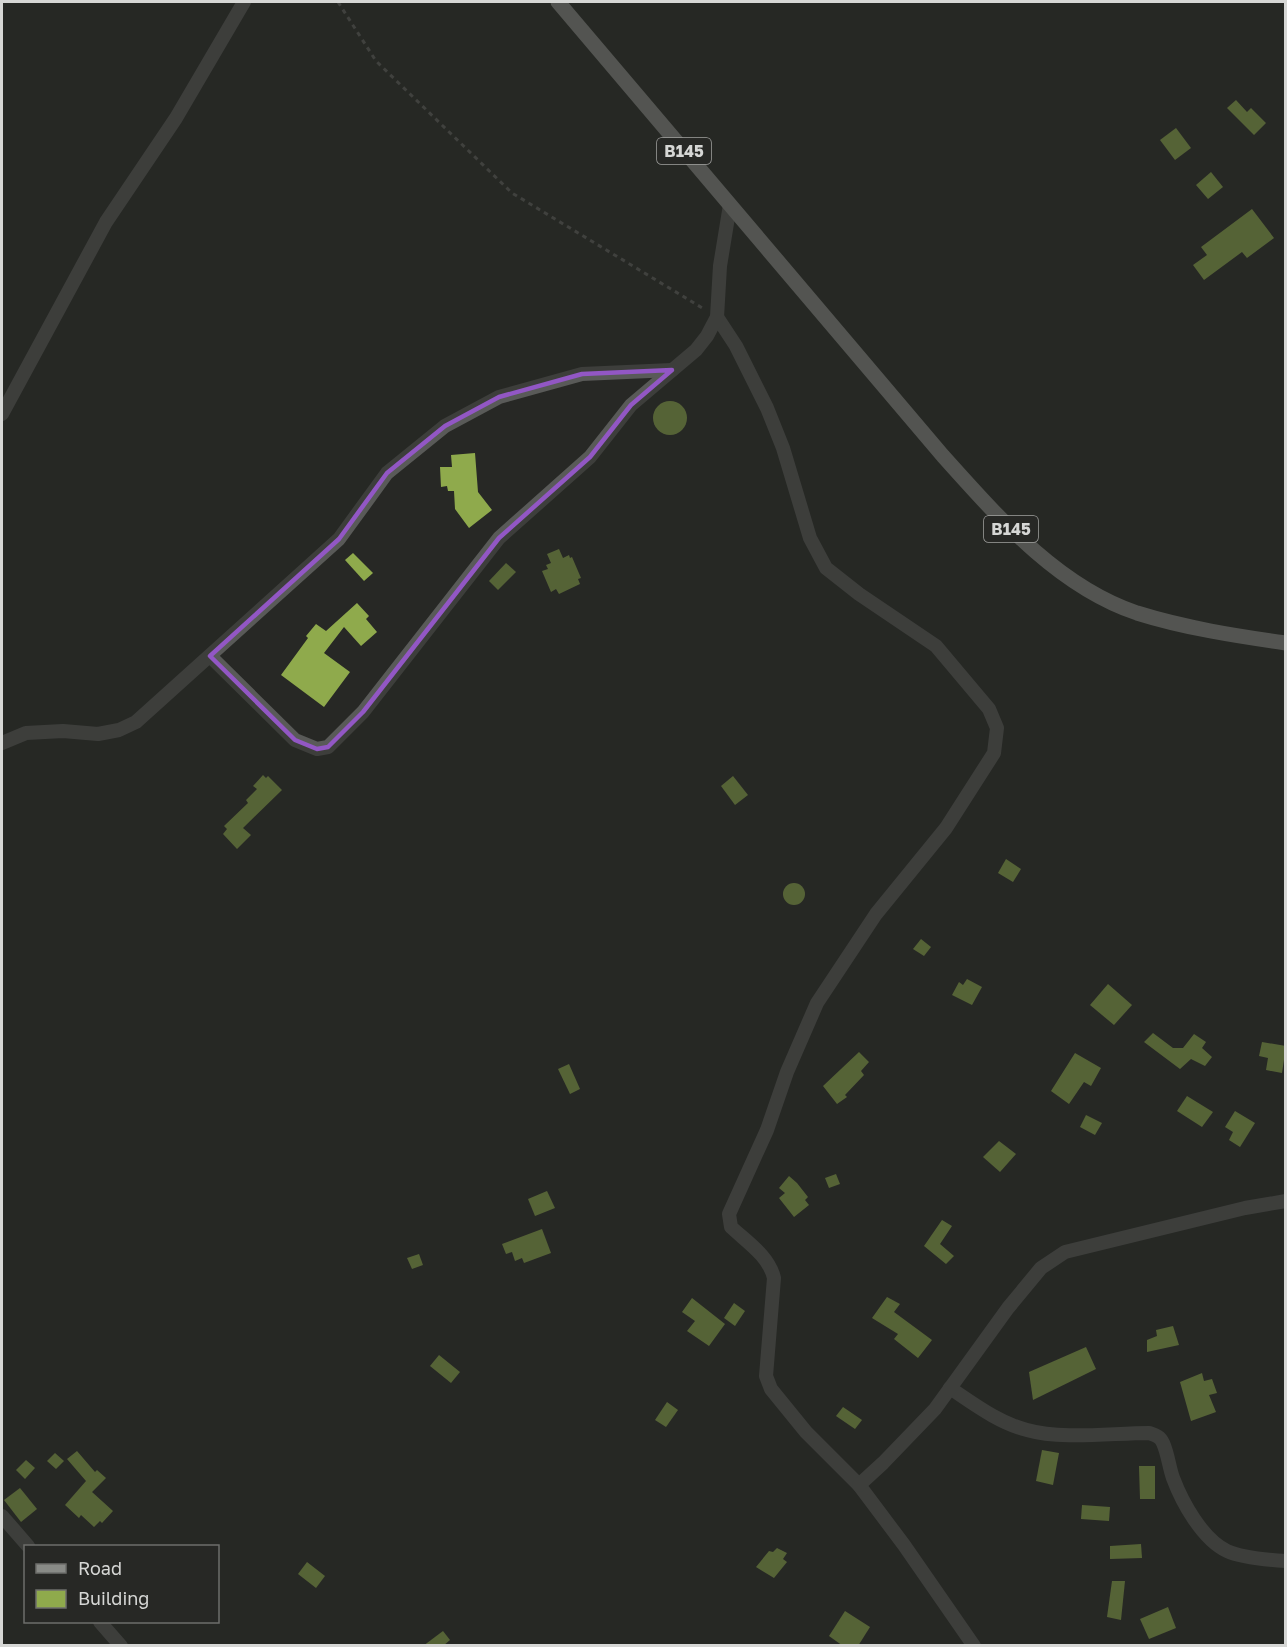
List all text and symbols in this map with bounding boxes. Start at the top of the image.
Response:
road number: B145 [657,138,711,164]
road number: B145 [984,516,1038,542]
legend [24,1545,219,1623]
text: Road [78,1557,122,1579]
text: Building [78,1587,149,1609]

